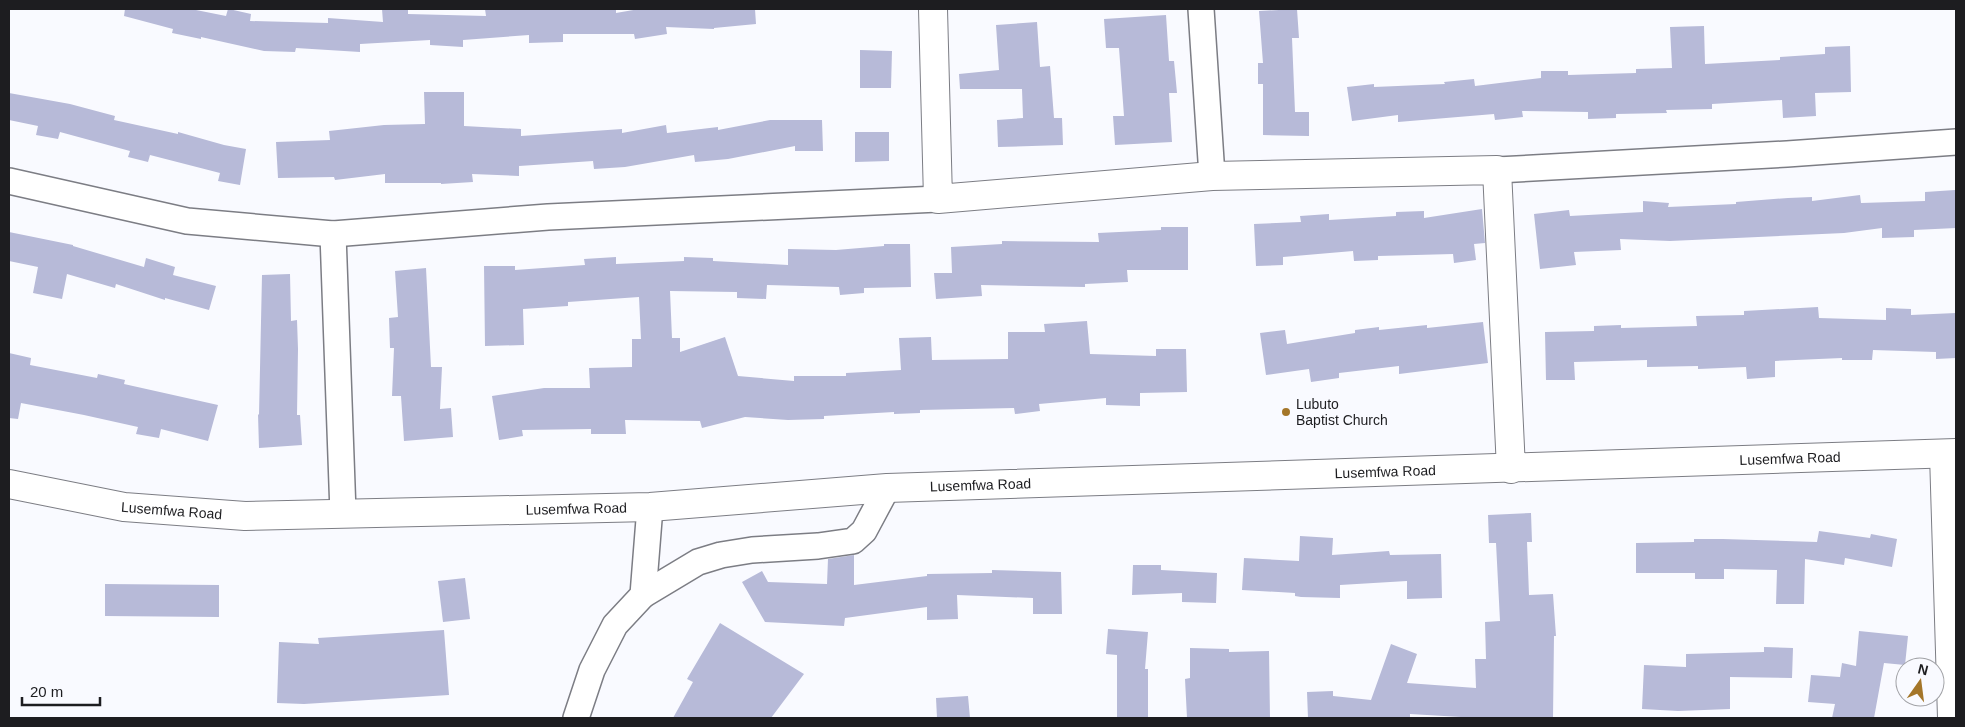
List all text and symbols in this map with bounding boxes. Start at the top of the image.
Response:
place label: Lubuto Baptist Church [1296,396,1388,428]
marker: Lubuto Baptist Church [1280,406,1292,418]
street label: Lusemfwa Road [1739,449,1841,468]
street label: Lusemfwa Road [1334,462,1436,481]
street label: Lusemfwa Road [930,475,1031,495]
street label: Lusemfwa Road [120,499,223,522]
street label: Lusemfwa Road [526,500,627,518]
north arrow [1895,657,1945,707]
text: N [1916,660,1930,678]
scale bar [22,674,100,706]
text: 20 m [30,683,63,700]

